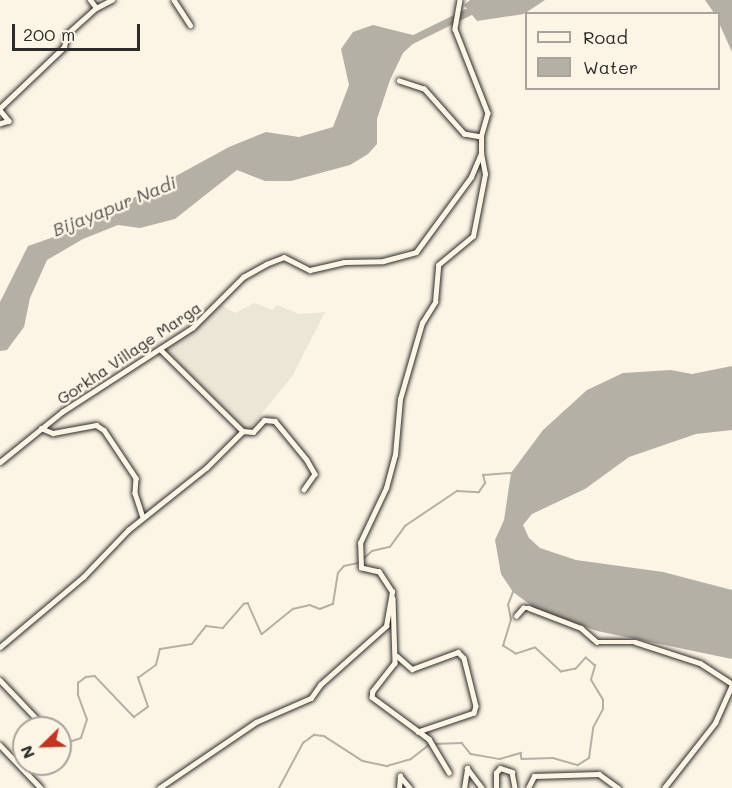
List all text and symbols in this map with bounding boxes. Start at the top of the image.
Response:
scale bar [15,12,142,50]
legend [525,12,720,90]
text: 200 m [23,22,75,46]
text: Road [583,25,628,49]
text: Water [583,55,638,79]
water label: Bijayapur Nadi [49,171,179,241]
street label: Gorkha Village Marga [53,298,205,408]
north arrow [12,716,72,776]
text: N [15,743,39,762]

